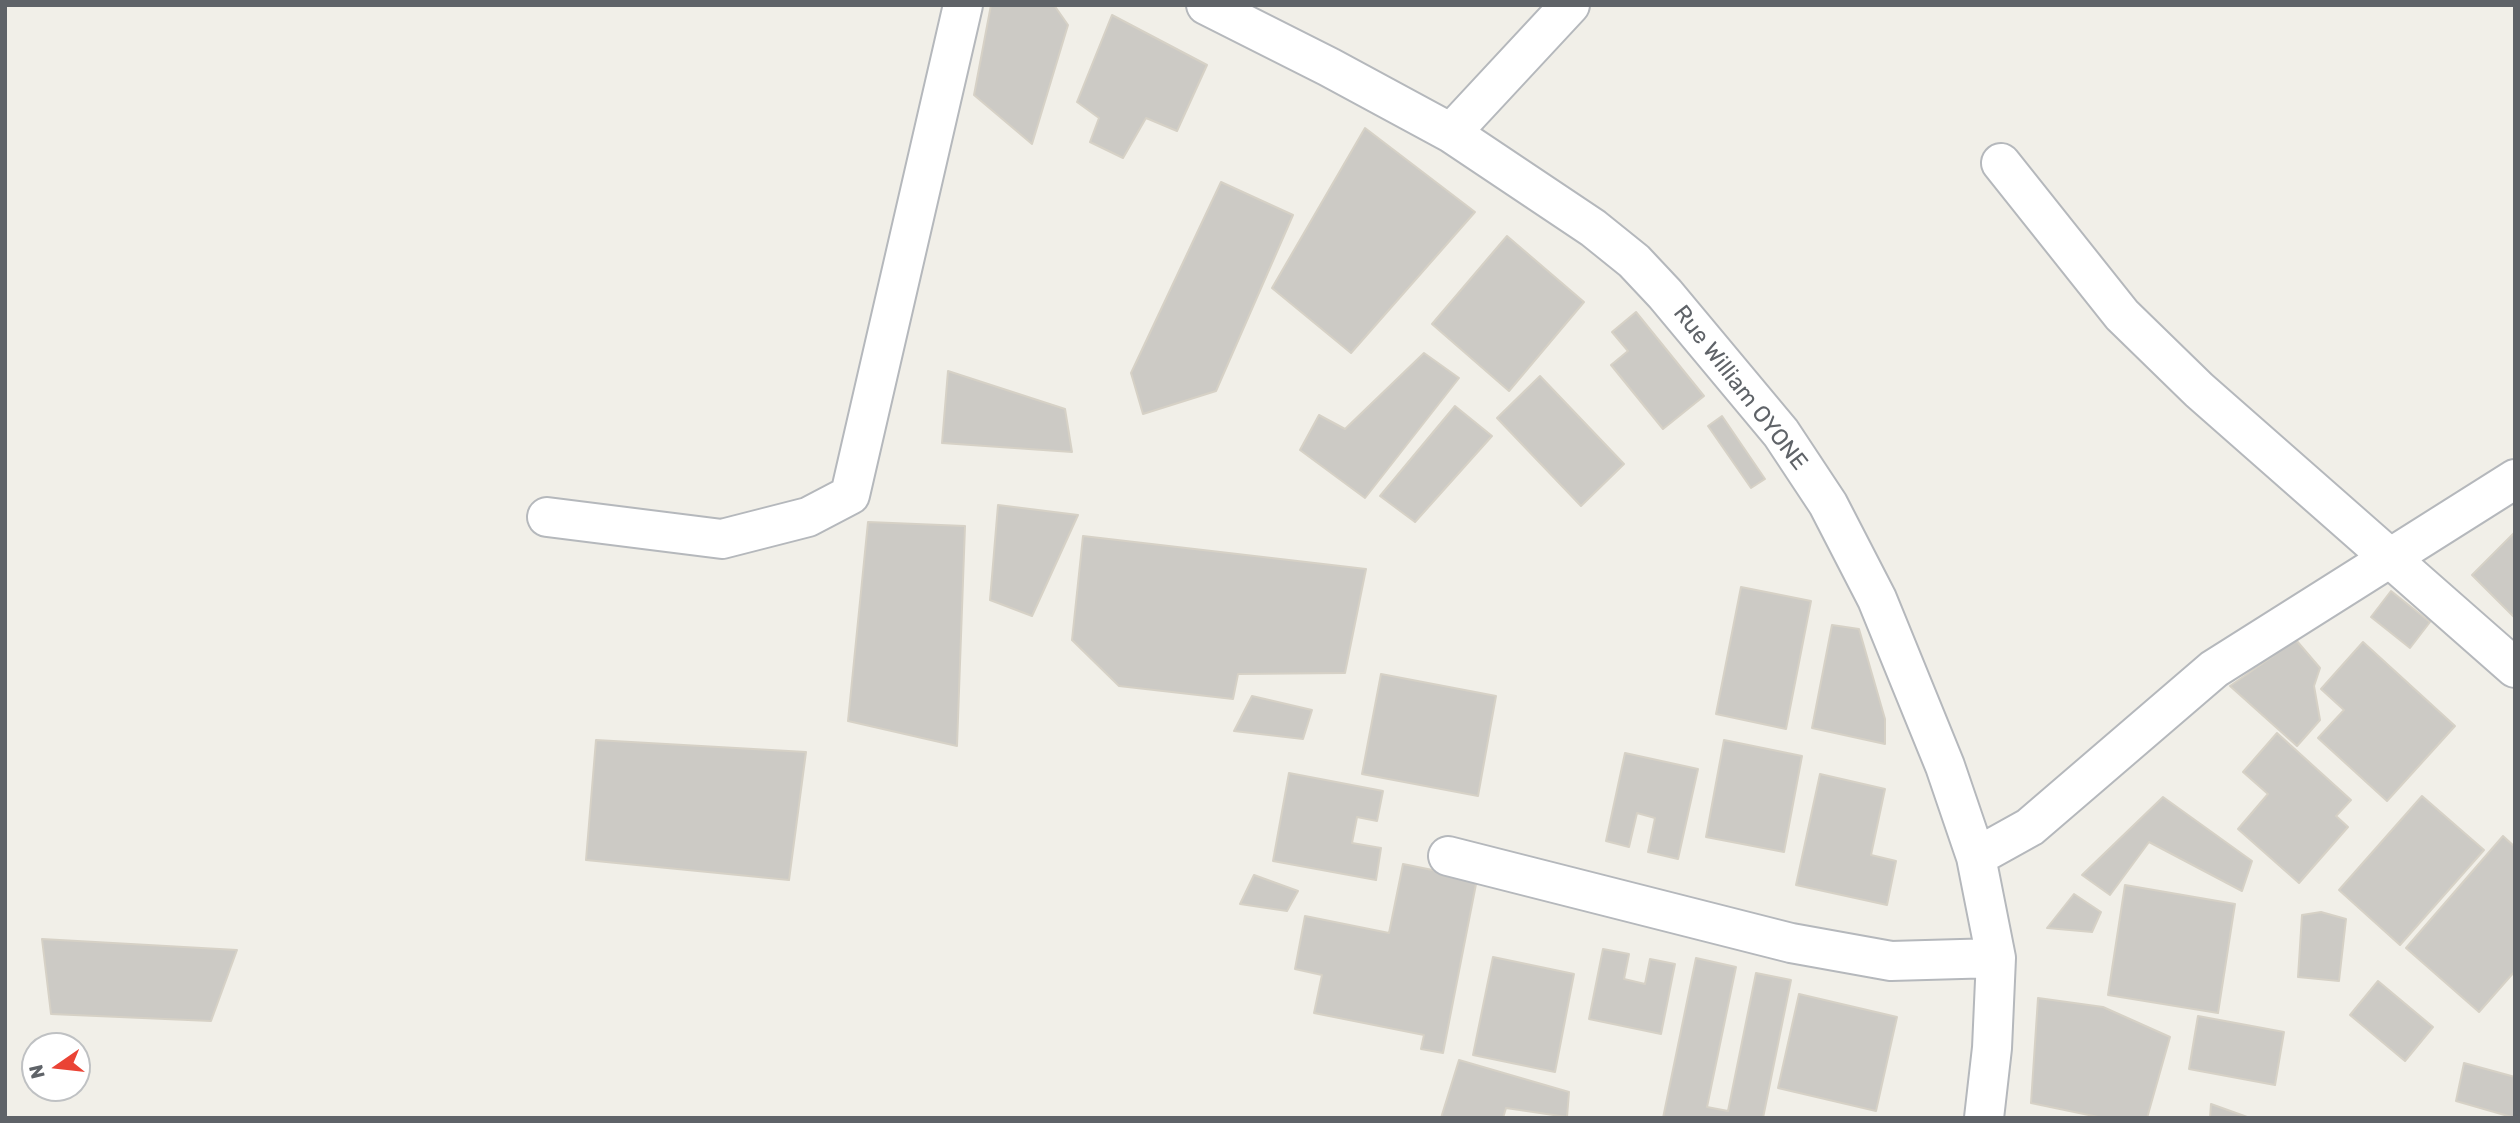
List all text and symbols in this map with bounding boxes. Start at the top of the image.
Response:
street label: Rue William OYONE [1667,300,1813,476]
north arrow [21,1032,91,1102]
text: N [24,1062,50,1081]

